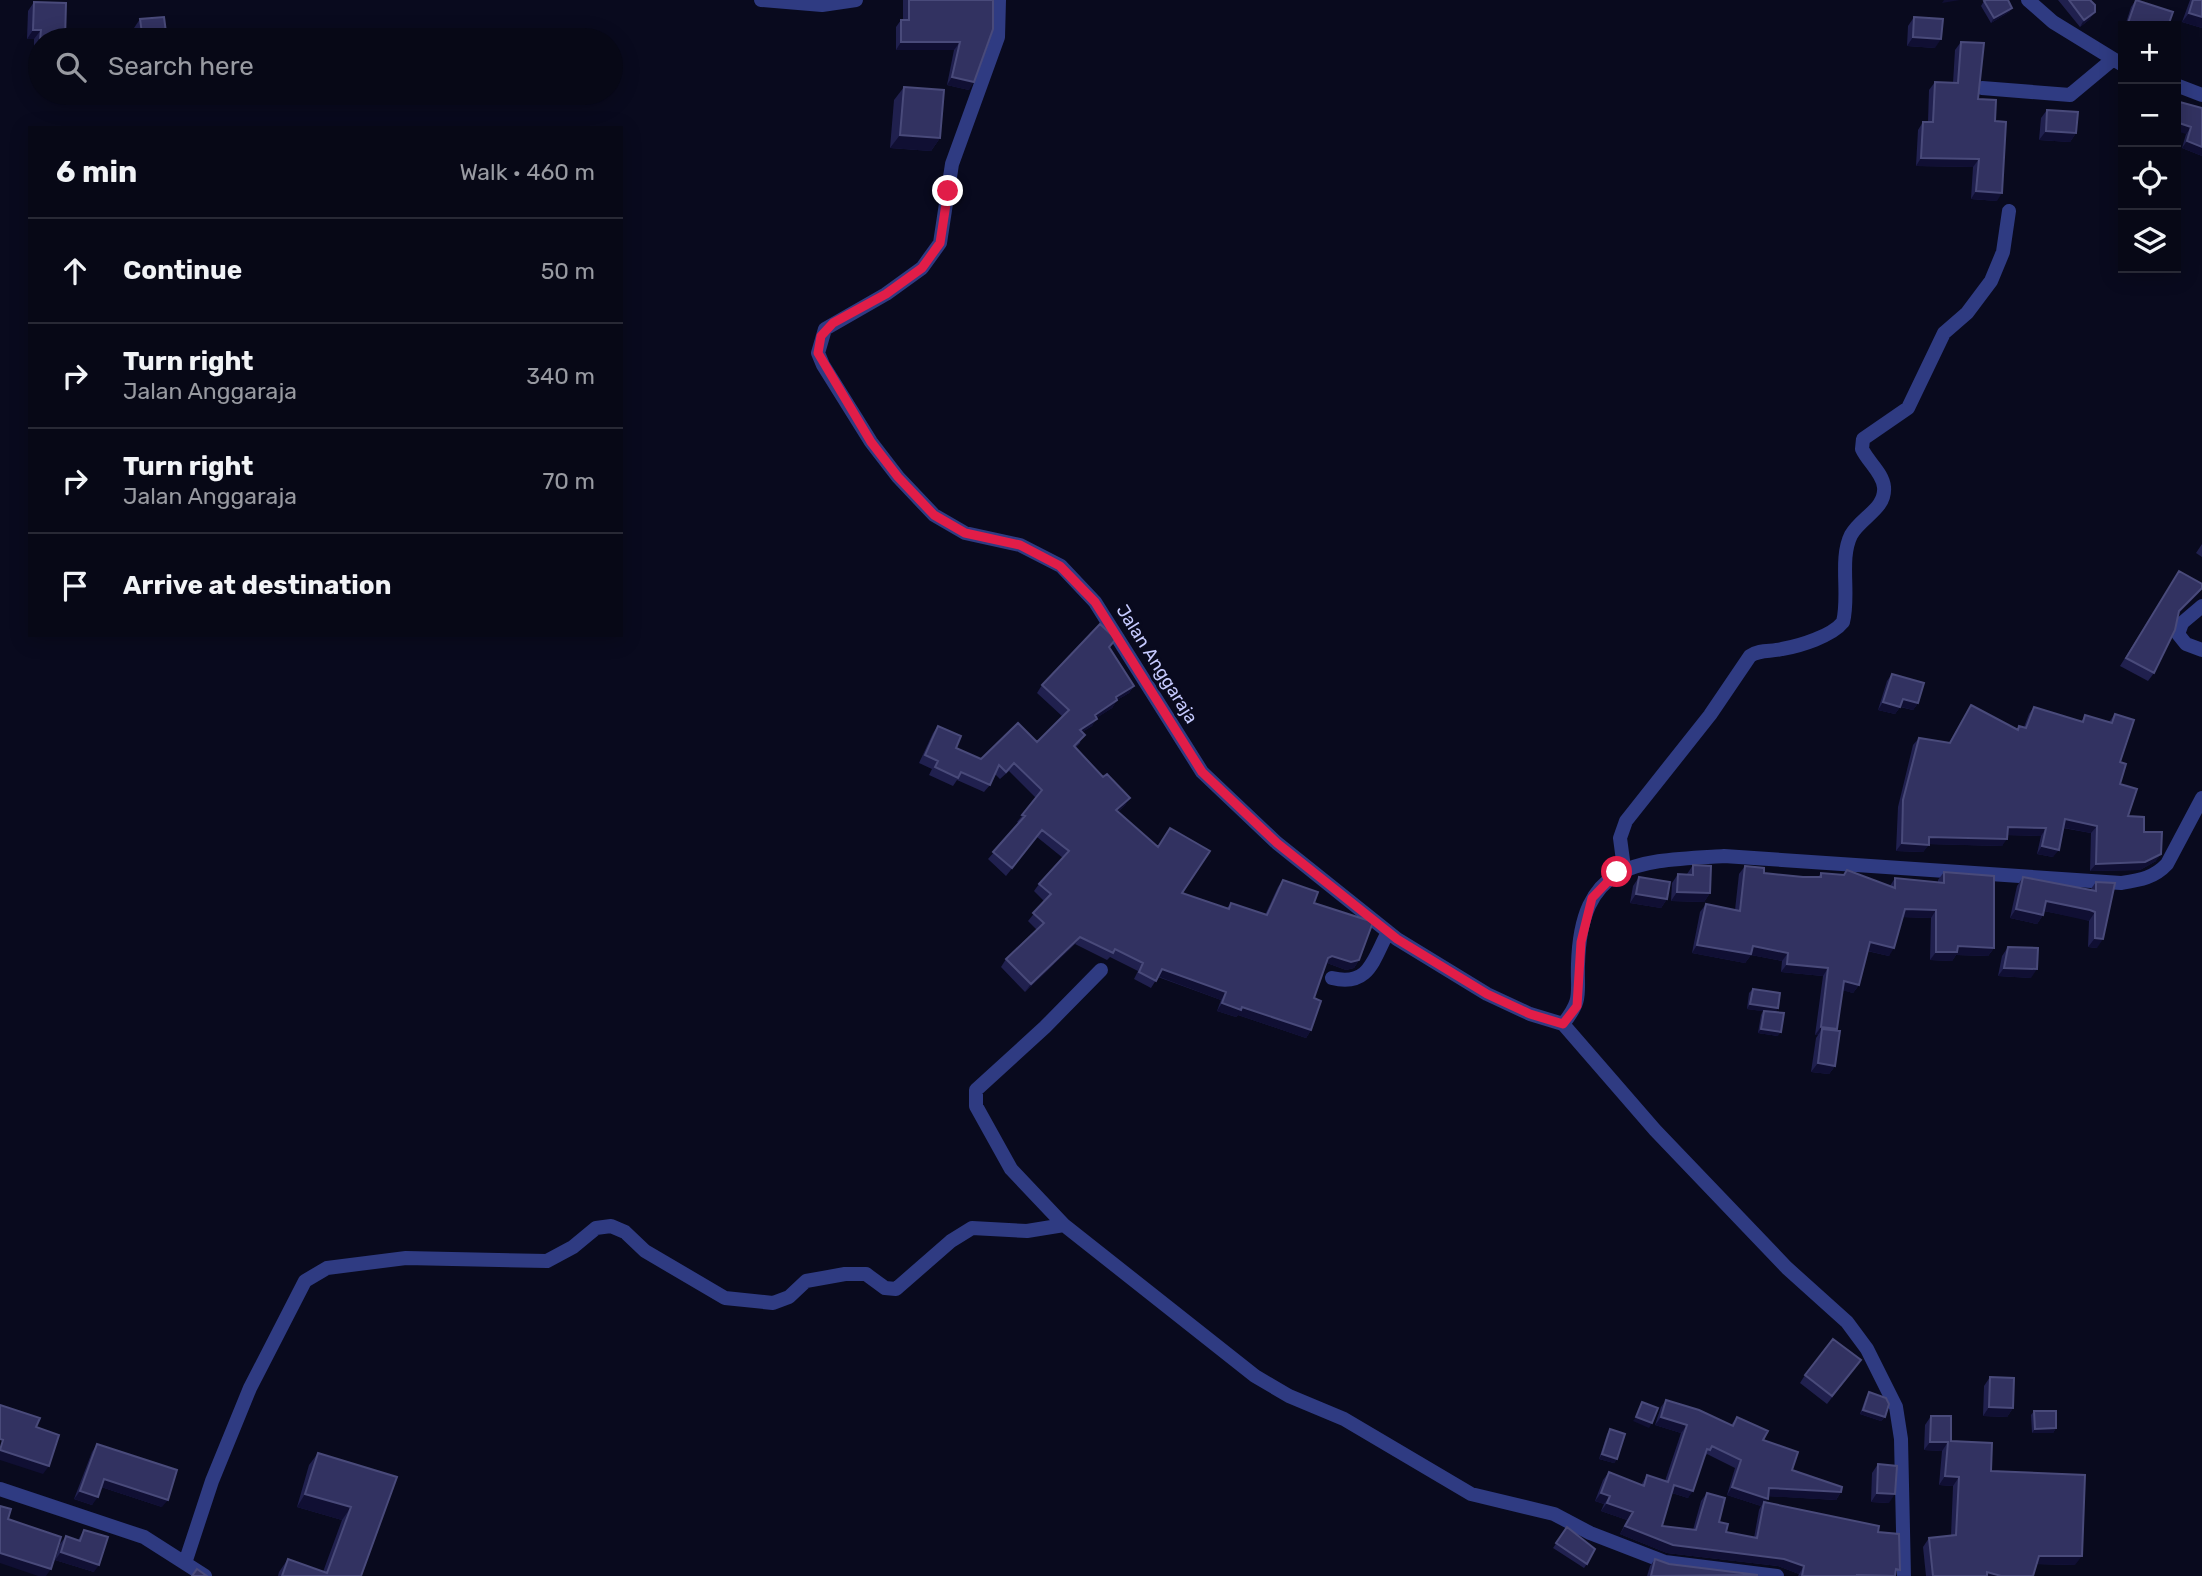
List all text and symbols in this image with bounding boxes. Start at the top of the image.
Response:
map controls [2118,21,2181,273]
button: + [2118,21,2181,84]
search box [28,28,623,105]
icon: search [52,48,90,86]
text: Search here [108,51,254,82]
button: − [2118,84,2181,147]
button: locate [2118,147,2181,210]
text: 6 min [56,154,137,190]
text: Walk · 460 m [459,158,595,186]
route end [932,175,963,206]
button: layers [2118,210,2181,273]
icon: ahead [56,252,94,290]
text: Continue [123,255,242,286]
text: 50 m [541,257,595,285]
text: Turn right [123,346,253,377]
icon: right [56,357,94,395]
text: 340 m [526,362,595,390]
text: Jalan Anggaraja [123,377,297,405]
text: Turn right [123,451,253,482]
icon: right [56,462,94,500]
text: 70 m [543,467,595,495]
text: Jalan Anggaraja [123,482,297,510]
icon: arrive [56,567,94,605]
text: Arrive at destination [123,570,391,601]
street label: Jalan Anggaraja [1112,600,1202,728]
route start [1601,856,1632,887]

